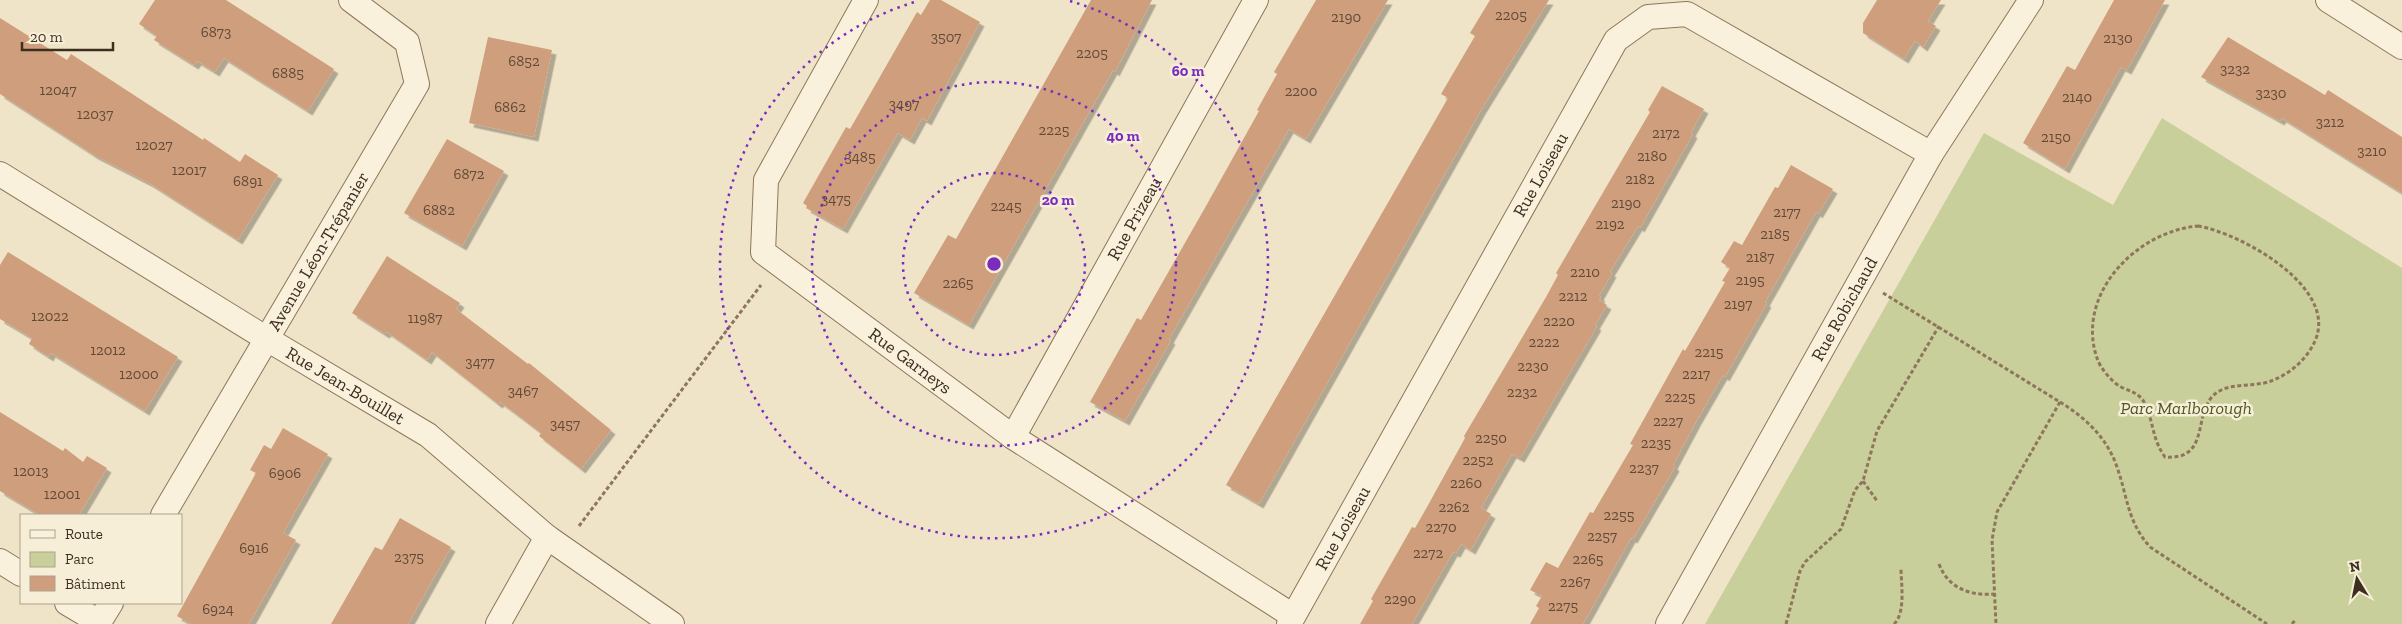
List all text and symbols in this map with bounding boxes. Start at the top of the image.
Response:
house number: 2205 [1495,6,1527,24]
house number: 2190 [1331,8,1361,26]
scale bar [22,20,114,52]
house number: 6873 [201,23,231,41]
text: 20 m [30,28,63,46]
house number: 3507 [931,28,961,46]
house number: 2130 [2103,29,2133,47]
house number: 2205 [1076,44,1108,62]
house number: 6852 [508,52,540,70]
house number: 3232 [2220,60,2250,78]
text: 60 m [1172,62,1204,80]
house number: 6885 [272,64,304,82]
house number: 12047 [39,81,77,99]
house number: 2200 [1285,82,1317,100]
house number: 3230 [2255,84,2287,102]
house number: 2140 [2062,88,2092,106]
house number: 3497 [889,95,919,113]
house number: 6862 [494,98,526,116]
house number: 12037 [77,105,113,123]
house number: 3212 [2316,113,2345,131]
house number: 2225 [1039,121,1070,139]
house number: 2172 [1652,124,1680,142]
text: 40 m [1106,127,1140,145]
house number: 2150 [2041,128,2071,146]
street label: Rue Loiseau [1508,129,1573,221]
house number: 12027 [136,136,172,154]
house number: 3210 [2357,142,2387,160]
house number: 2180 [1637,147,1667,165]
house number: 3485 [844,148,876,166]
house number: 12017 [172,161,206,179]
house number: 6872 [454,165,485,183]
street label: Avenue Léon-Trépanier [263,168,374,335]
house number: 2182 [1625,170,1655,188]
house number: 6891 [233,172,263,190]
street label: Rue Prizeau [1102,173,1167,264]
house number: 3475 [821,190,851,208]
text: 20 m [1042,191,1074,209]
house number: 2190 [1611,194,1641,212]
house number: 2245 [990,197,1022,215]
house number: 6882 [423,201,455,219]
house number: 2177 [1773,203,1801,221]
house number: 2192 [1595,215,1625,233]
house number: 2185 [1760,225,1790,243]
house number: 2187 [1746,248,1774,266]
street label: Rue Robichaud [1806,253,1882,365]
centre of rings [985,255,1003,273]
house number: 2210 [1570,263,1600,281]
house number: 2195 [1735,271,1765,289]
house number: 2265 [942,274,974,292]
house number: 2212 [1559,287,1588,305]
house number: 2197 [1724,295,1752,313]
house number: 12022 [31,307,69,325]
house number: 11987 [408,309,442,327]
house number: 2220 [1543,312,1575,330]
street label: Rue Garneys [864,323,956,399]
house number: 2222 [1529,333,1560,351]
house number: 12012 [90,341,126,359]
street label: Rue Jean-Bouillet [282,342,409,430]
house number: 2215 [1695,343,1724,361]
house number: 3477 [465,353,495,371]
house number: 2230 [1517,357,1549,375]
house number: 12000 [119,365,159,383]
house number: 2217 [1682,365,1710,383]
house number: 3467 [508,382,538,400]
house number: 2232 [1507,383,1538,401]
house number: 2225 [1665,388,1696,406]
park label: Parc Marlborough [2120,397,2252,419]
house number: 2227 [1653,412,1683,430]
house number: 3457 [550,415,580,433]
house number: 2250 [1475,429,1507,447]
house number: 2235 [1641,434,1672,452]
house number: 2252 [1463,451,1494,469]
house number: 2237 [1629,459,1659,477]
house number: 12013 [13,462,49,480]
house number: 6906 [269,464,301,482]
house number: 2260 [1450,474,1482,492]
street label: Rue Loiseau [1310,482,1375,574]
house number: 12001 [44,485,80,503]
house number: 2262 [1438,498,1470,516]
house number: 2255 [1604,506,1635,524]
legend [20,514,182,604]
house number: 2270 [1425,518,1457,536]
text: Route [65,525,103,543]
house number: 2257 [1587,527,1617,545]
house number: 6916 [239,539,269,557]
house number: 2272 [1413,544,1443,562]
house number: 2375 [394,548,424,566]
text: Parc [65,550,94,568]
house number: 2265 [1572,550,1604,568]
north arrow [2332,554,2382,604]
text: N [2348,557,2362,576]
house number: 2267 [1560,573,1590,591]
text: Bâtiment [65,575,126,593]
house number: 2290 [1384,590,1416,608]
house number: 2275 [1548,597,1578,615]
house number: 6924 [202,600,234,618]

